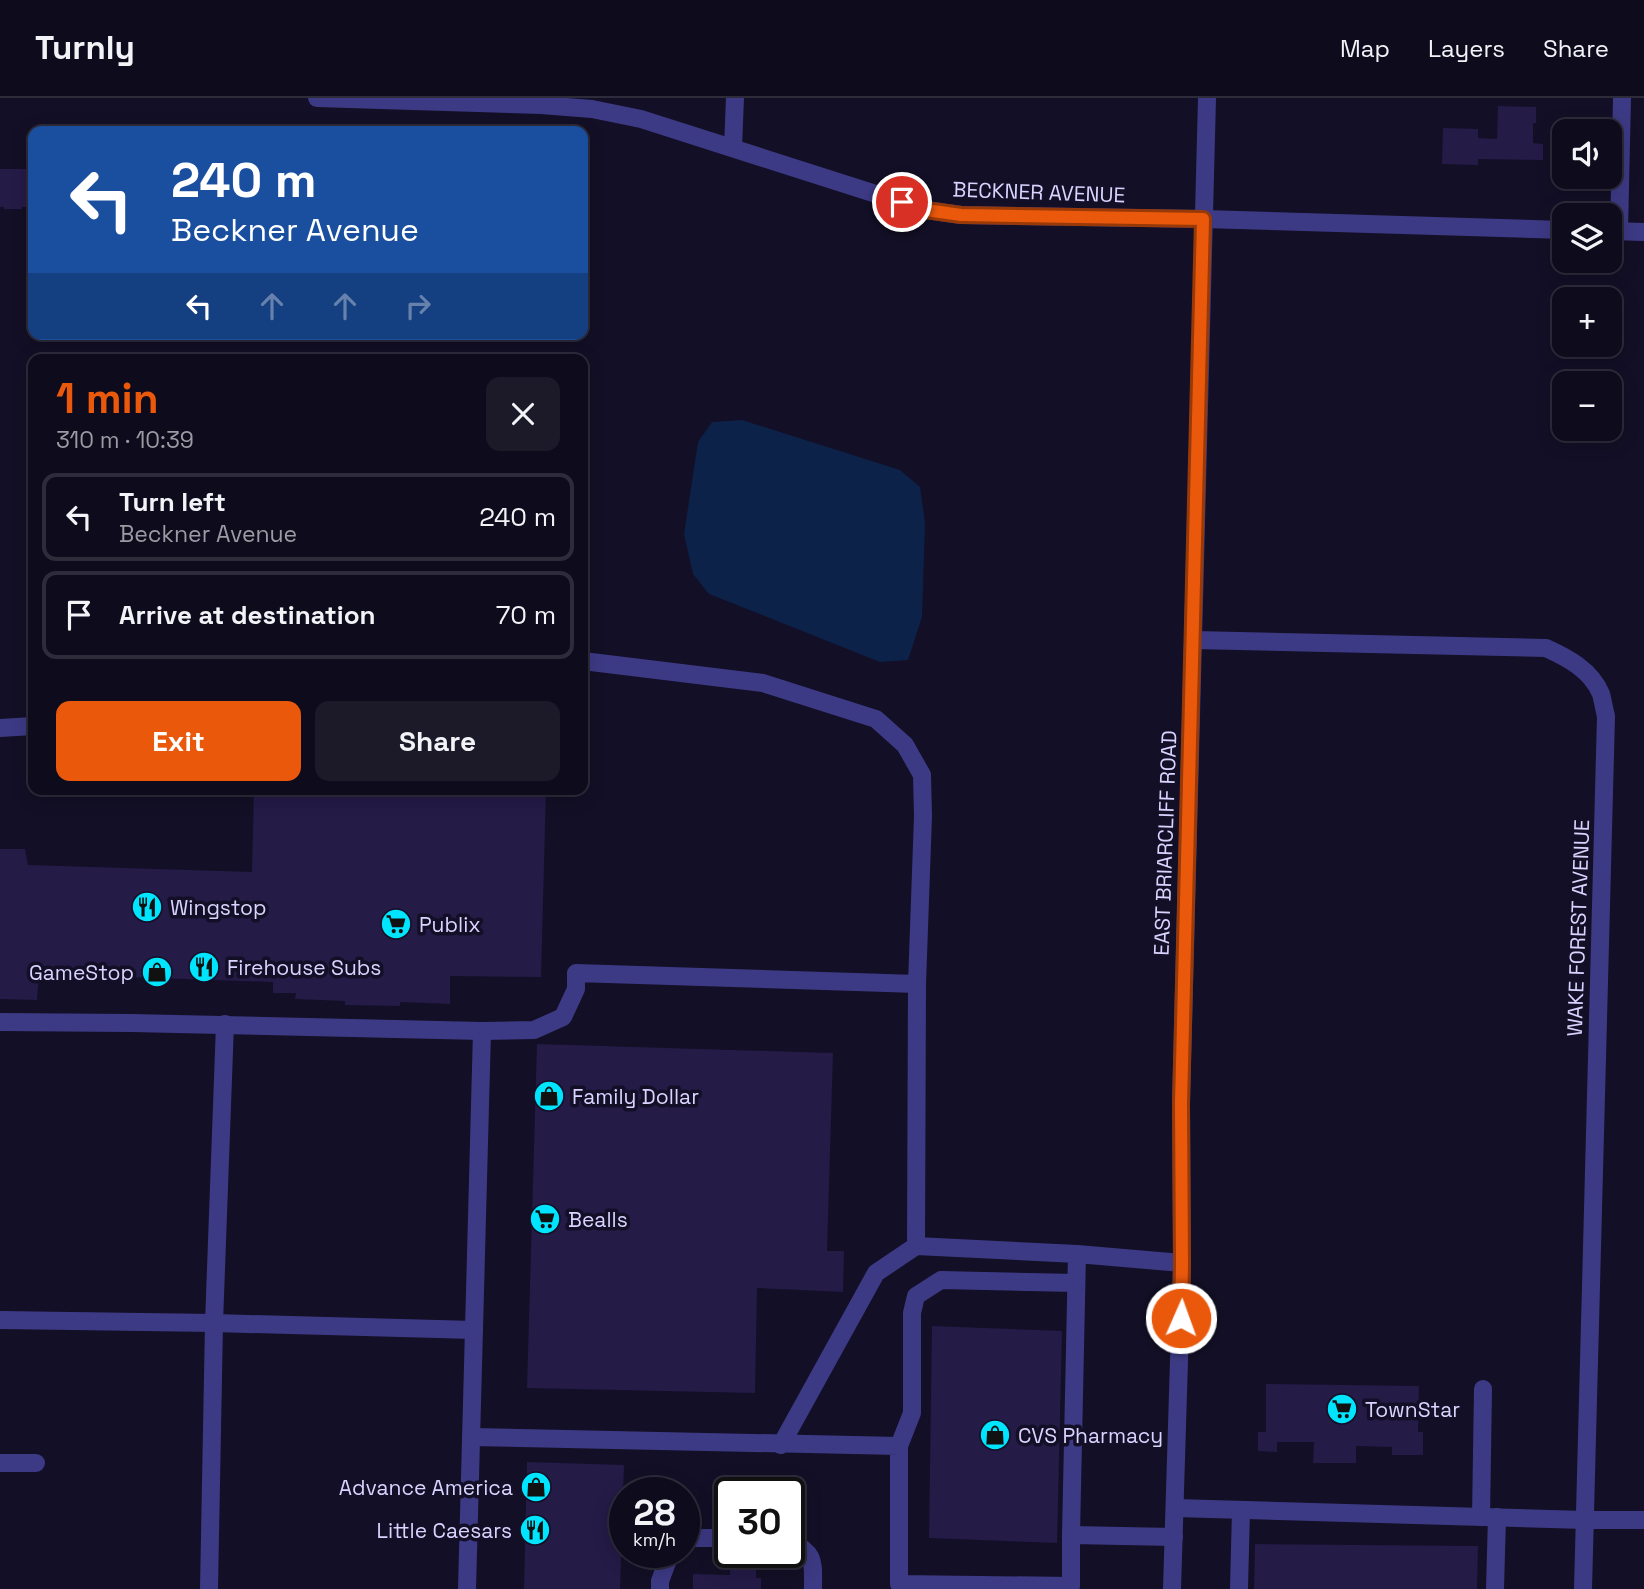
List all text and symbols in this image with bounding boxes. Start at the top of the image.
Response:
text: Turnly [35,27,135,69]
text: Map [1340,33,1390,64]
text: Layers [1428,33,1505,64]
text: Share [1543,33,1609,64]
map controls [1552,119,1622,441]
button: sound [1552,119,1622,189]
text: 240 m [171,149,317,211]
icon: left [56,154,147,245]
pin [872,172,932,232]
street label: BECKNER AVENUE [952,175,1126,209]
icon: arrive [883,183,921,221]
button: layers [1552,203,1622,273]
text: Beckner Avenue [171,210,419,250]
icon: left [180,287,218,325]
icon: ahead [253,287,291,325]
icon: ahead [326,287,364,325]
icon: right [399,287,437,325]
button: + [1552,287,1622,357]
button: − [1552,371,1622,441]
text: 1 min [56,372,159,425]
button: close [486,377,560,451]
text: 310 m · 10:39 [56,425,194,455]
text: Turn left [119,485,226,519]
icon: left [60,498,98,536]
text: 240 m [479,500,556,534]
text: Beckner Avenue [119,519,297,549]
icon: arrive [60,596,98,634]
text: Arrive at destination [119,598,376,632]
text: 70 m [496,598,556,632]
button: Exit [56,701,301,781]
button: Share [315,701,560,781]
street label: EAST BRIARCLIFF ROAD [1148,730,1182,956]
street label: WAKE FOREST AVENUE [1561,819,1595,1037]
restaurant icon: Wingstop [130,890,164,924]
place label: Wingstop [170,894,267,921]
supermarket icon: Publix [379,907,413,941]
place label: Publix [419,911,481,938]
restaurant icon: Firehouse Subs [187,950,221,984]
place label: Firehouse Subs [227,954,381,981]
shop icon: GameStop [140,955,174,989]
place label: GameStop [29,959,134,986]
shop icon: Family Dollar [532,1079,566,1113]
place label: Family Dollar [572,1083,699,1110]
supermarket icon: Bealls [528,1202,562,1236]
place label: Bealls [568,1206,628,1233]
position arrow [1144,1281,1218,1355]
supermarket icon: TownStar [1325,1392,1359,1426]
place label: TownStar [1365,1396,1460,1423]
shop icon: CVS Pharmacy [978,1418,1012,1452]
place label: CVS Pharmacy [1018,1422,1163,1449]
shop icon: Advance America [519,1470,553,1504]
place label: Advance America [339,1474,513,1501]
speed limit sign: 30 [714,1477,805,1568]
text: 28 [634,1491,675,1535]
restaurant icon: Little Caesars [518,1513,552,1547]
place label: Little Caesars [376,1517,512,1544]
text: km/h [633,1528,676,1551]

